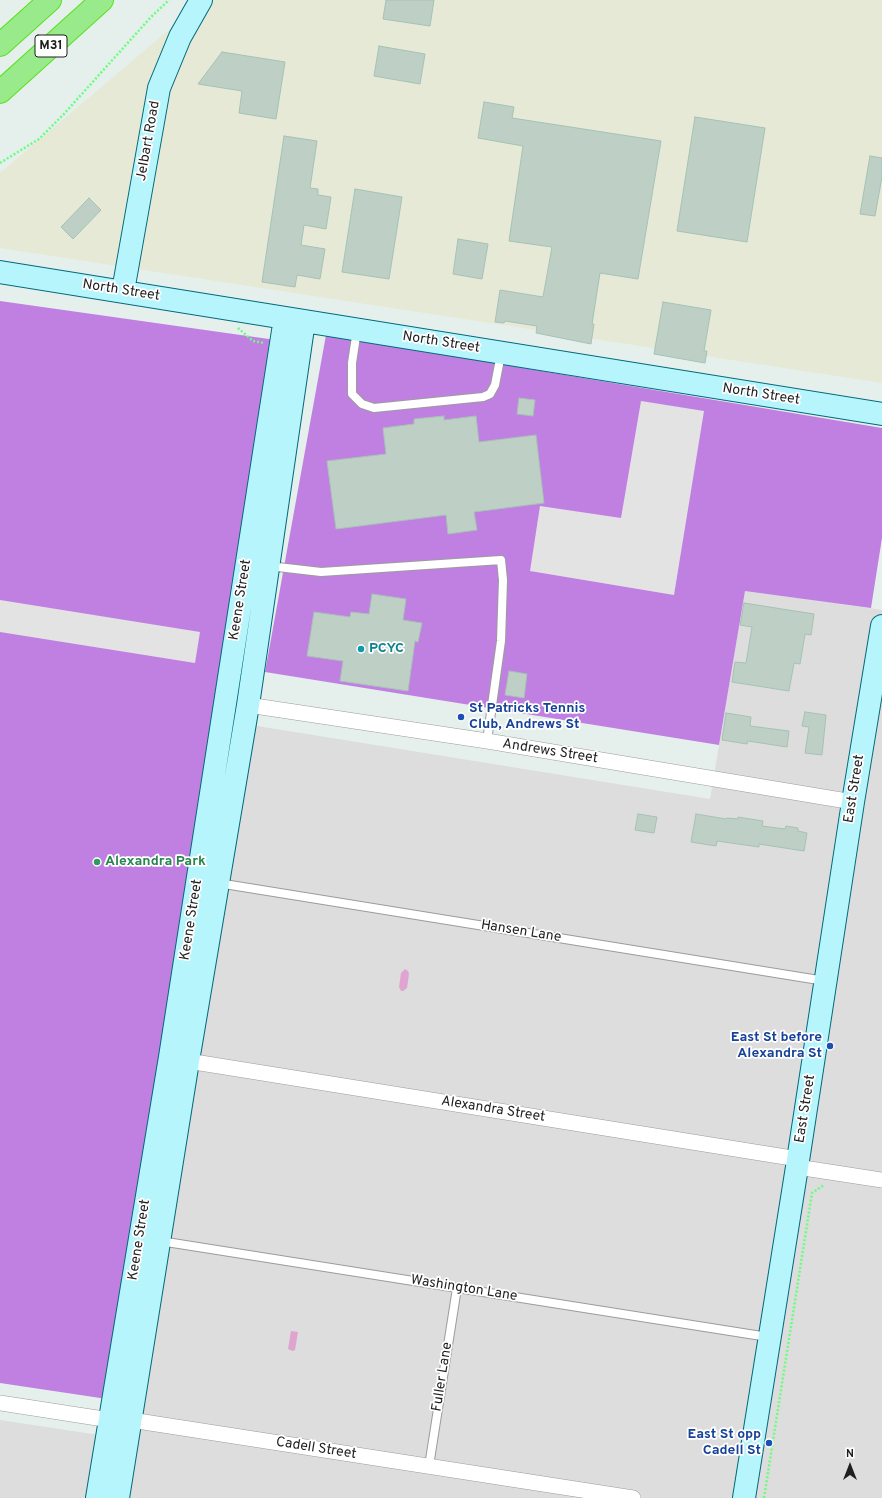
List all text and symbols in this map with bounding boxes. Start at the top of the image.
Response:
road number: M31 [35,35,67,57]
street label: Jelbart Road [134,100,164,182]
street label: North Street [81,277,161,305]
street label: North Street [401,329,481,357]
street label: North Street [721,381,801,409]
street label: Keene Street [226,558,256,642]
place label: PCYC [369,641,404,657]
marker: PCYC [356,644,366,654]
place label: St Patricks Tennis Club, Andrews St [469,701,585,734]
marker: St Patricks Tennis Club, Andrews St [456,712,466,722]
street label: Andrews Street [501,736,599,768]
street label: East Street [841,753,869,825]
place label: Alexandra Park [105,854,206,870]
marker: Alexandra Park [92,857,102,867]
street label: Keene Street [177,878,207,962]
street label: Hansen Lane [480,917,562,947]
place label: East St before Alexandra St [731,1030,822,1062]
marker: East St before Alexandra St [825,1041,835,1051]
street label: East Street [792,1073,820,1145]
street label: Alexandra Street [440,1093,546,1127]
street label: Keene Street [125,1198,155,1282]
street label: Washington Lane [409,1272,519,1306]
street label: Fuller Lane [429,1341,457,1413]
place label: East St opp Cadell St [688,1427,761,1460]
street label: Cadell Street [275,1434,357,1464]
marker: East St opp Cadell St [764,1438,774,1448]
north arrow [830,1446,870,1486]
text: N [846,1447,854,1461]

